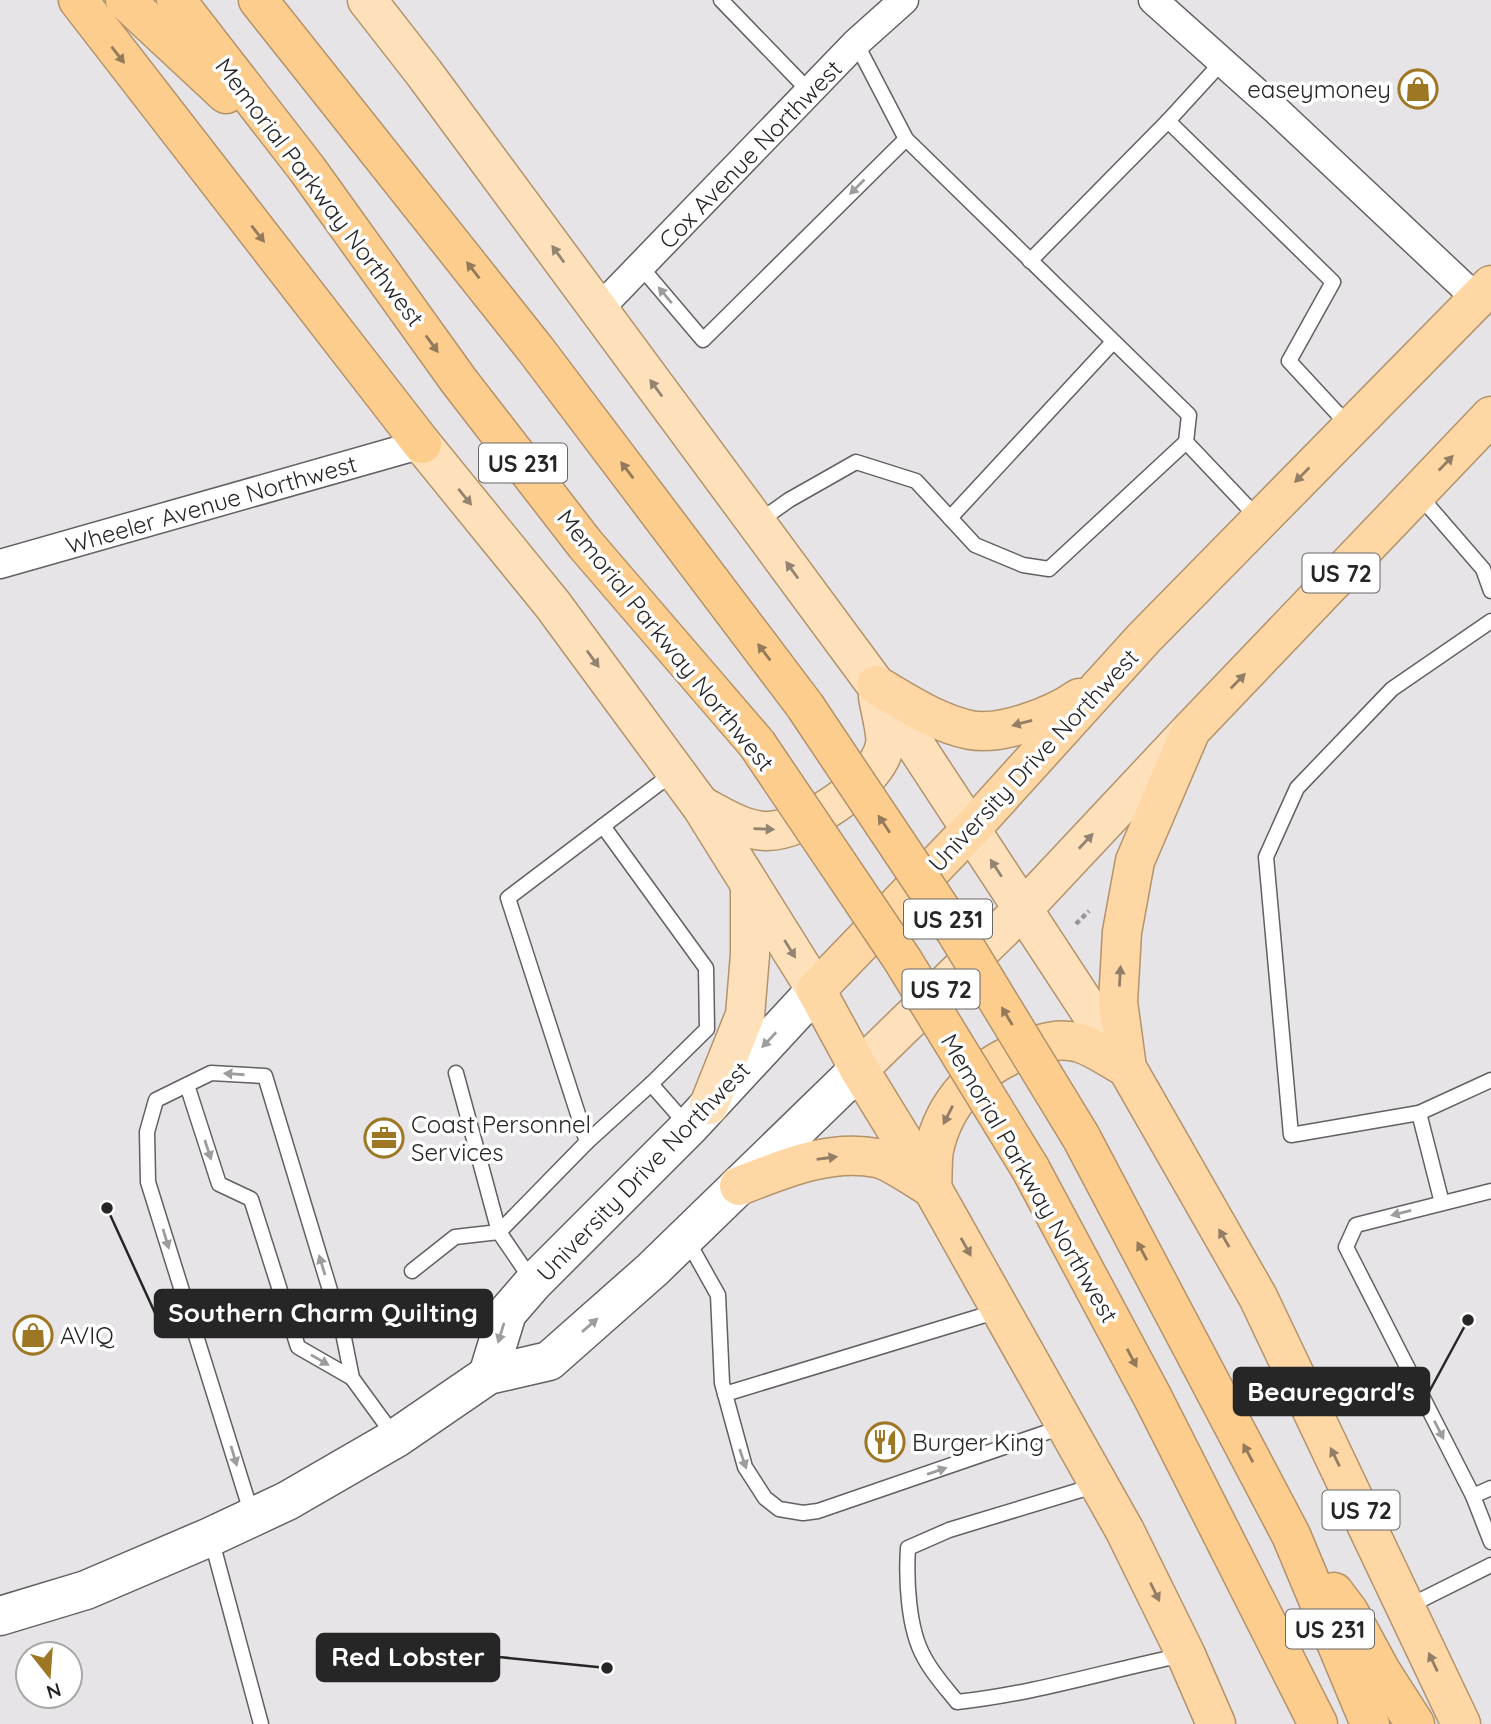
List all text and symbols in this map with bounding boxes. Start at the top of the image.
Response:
one-way arrow [111,45,126,63]
street label: Memorial Parkway Northwest [209,52,431,332]
street label: Cox Avenue Northwest [652,53,848,255]
shop icon: easeymoney [1397,68,1439,110]
place label: easeymoney [1247,74,1391,104]
one-way arrow [849,178,866,195]
one-way arrow [251,225,266,243]
one-way arrow [551,245,565,264]
one-way arrow [466,262,481,280]
one-way arrow [658,287,673,304]
one-way arrow [425,334,440,352]
one-way arrow [649,379,664,397]
road number: US 231 [479,444,567,482]
street label: Wheeler Avenue Northwest [62,448,360,560]
one-way arrow [1437,455,1453,472]
one-way arrow [620,461,634,479]
one-way arrow [1294,467,1311,484]
one-way arrow [457,487,472,505]
street label: Memorial Parkway Northwest [551,503,781,777]
road number: US 72 [1302,554,1380,593]
one-way arrow [784,562,799,580]
street label: University Drive Northwest [922,642,1144,878]
one-way arrow [757,643,771,661]
one-way arrow [586,650,601,668]
one-way arrow [1230,672,1246,690]
one-way arrow [1011,718,1033,729]
one-way arrow [878,815,891,834]
one-way arrow [753,824,775,835]
one-way arrow [1077,833,1093,850]
one-way arrow [989,858,1002,878]
road number: US 231 [904,900,992,938]
one-way arrow [783,939,796,958]
one-way arrow [1115,965,1126,987]
road number: US 72 [902,970,979,1008]
one-way arrow [1001,1006,1014,1025]
street label: Memorial Parkway Northwest [935,1028,1125,1328]
one-way arrow [761,1031,777,1049]
street label: University Drive Northwest [530,1055,756,1287]
one-way arrow [223,1068,245,1079]
one-way arrow [943,1106,955,1126]
place label: Coast Personnel Services [411,1109,591,1167]
office icon: Coast Personnel Services [363,1117,405,1159]
one-way arrow [203,1139,214,1160]
one-way arrow [816,1153,838,1164]
one-way arrow [1390,1208,1412,1219]
one-way arrow [1218,1228,1231,1247]
one-way arrow [161,1229,171,1250]
one-way arrow [960,1238,972,1257]
one-way arrow [1136,1241,1148,1261]
one-way arrow [317,1254,327,1275]
callout: Southern Charm Quilting [155,1290,492,1337]
text: Southern Charm Quilting [168,1296,478,1329]
shop icon: AVIQ [12,1314,54,1356]
one-way arrow [581,1317,599,1333]
place label: AVIQ [60,1320,115,1350]
one-way arrow [495,1322,506,1343]
one-way arrow [1125,1348,1137,1368]
one-way arrow [311,1353,330,1366]
callout: Beauregard's [1234,1368,1429,1415]
text: Beauregard's [1247,1375,1415,1408]
one-way arrow [1433,1420,1445,1440]
restaurant icon: Burger King [864,1421,906,1463]
place label: Burger King [912,1427,1044,1457]
one-way arrow [1242,1443,1254,1462]
one-way arrow [229,1446,239,1467]
one-way arrow [1329,1447,1340,1467]
one-way arrow [739,1449,749,1470]
one-way arrow [927,1465,948,1476]
road number: US 72 [1322,1490,1400,1530]
one-way arrow [1149,1582,1161,1602]
road number: US 231 [1286,1610,1374,1648]
callout: Red Lobster [317,1634,499,1681]
north arrow [14,1640,84,1710]
text: Red Lobster [331,1640,485,1673]
one-way arrow [1427,1652,1439,1672]
text: N [44,1678,64,1705]

